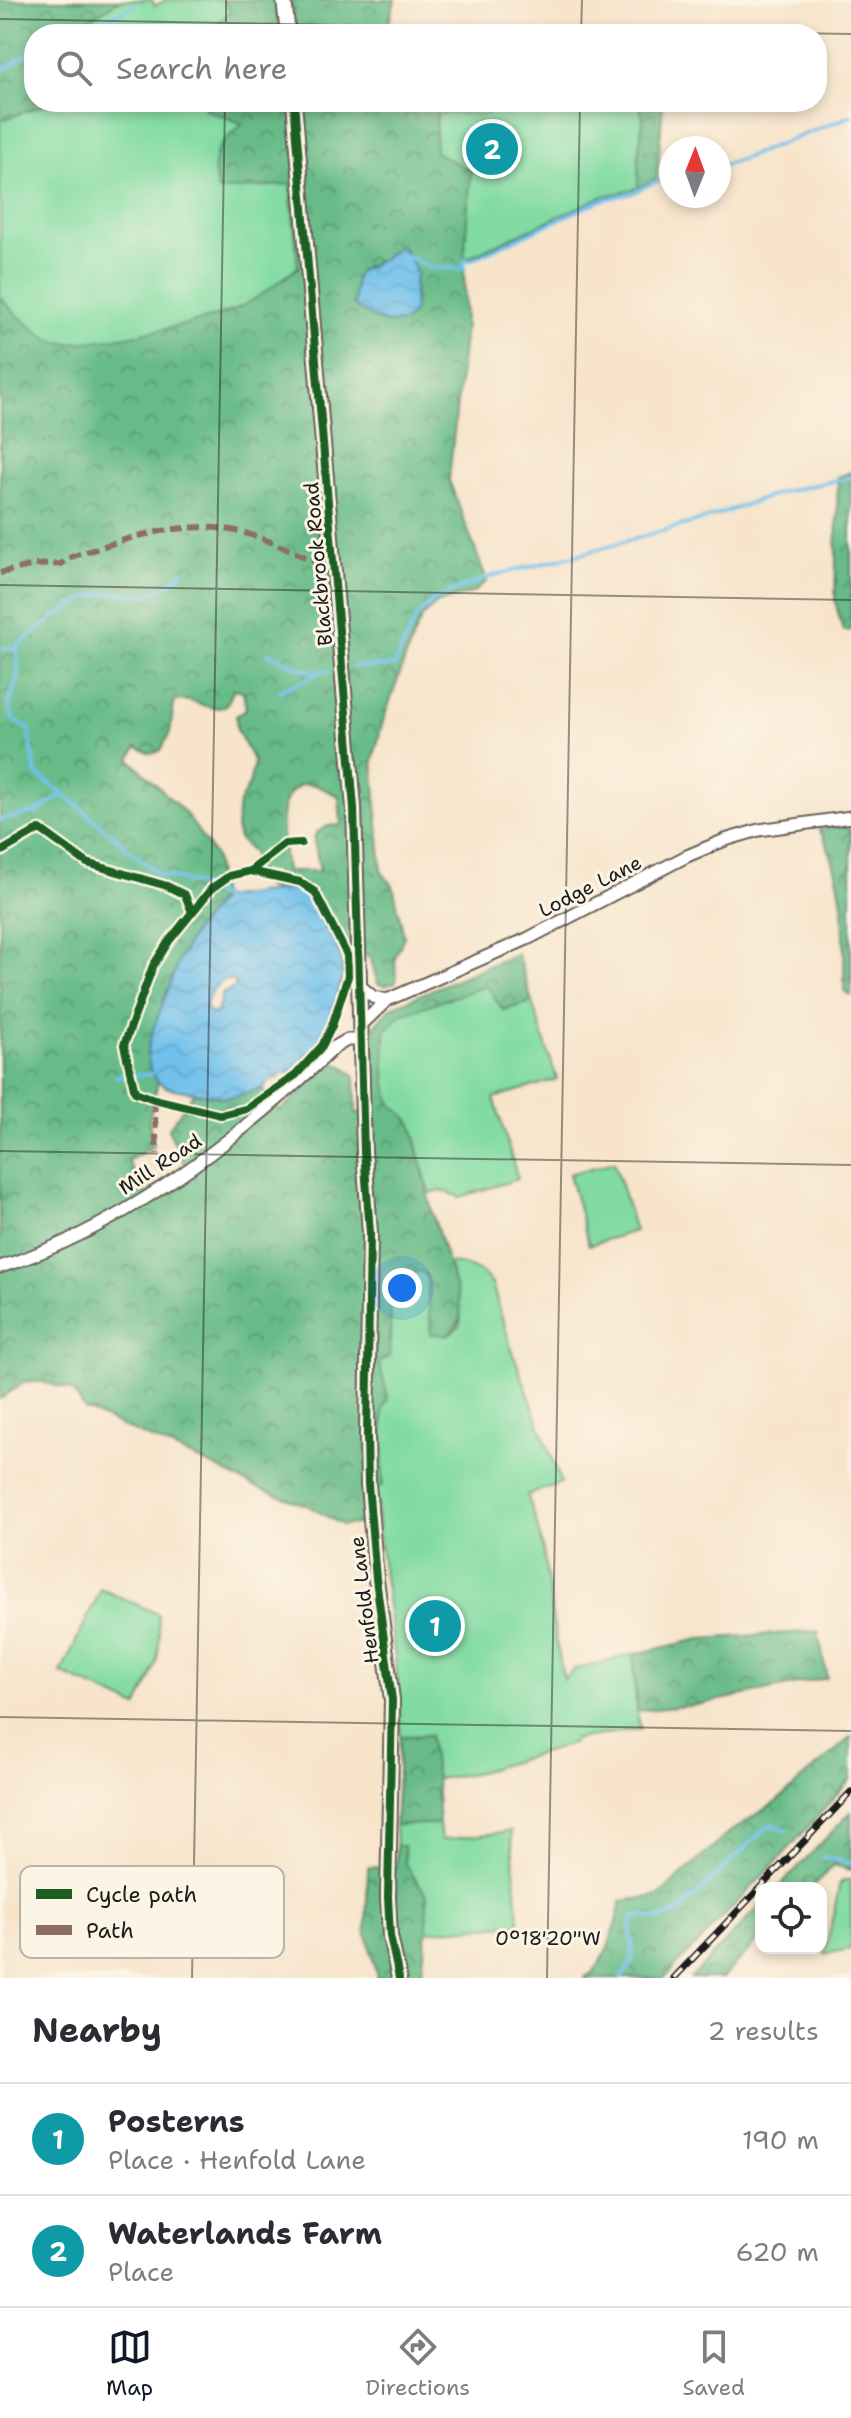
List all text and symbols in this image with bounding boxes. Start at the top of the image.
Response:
search box [24,24,827,112]
icon: search [52,46,96,90]
text: Search here [116,48,287,89]
pin: 2 [466,119,518,179]
north arrow [659,136,731,208]
street label: Blackbrook Road [298,481,338,647]
street label: Lodge Lane [534,849,646,923]
street label: Mill Road [114,1127,207,1200]
your location [382,1268,422,1308]
street label: Henfold Lane [343,1535,385,1665]
pin: 1 [409,1596,461,1656]
legend [20,1866,284,1958]
text: Cycle path [86,1880,197,1909]
map controls [755,1882,827,1954]
button: locate [755,1882,827,1954]
text: Path [86,1916,134,1945]
text: 0°18'20"W [495,1925,601,1951]
text: Nearby [32,2007,162,2053]
text: 2 results [707,2013,819,2048]
text: Posterns [108,2101,245,2142]
text: 1 [52,2122,64,2157]
text: 190 m [742,2122,819,2157]
text: Place · Henfold Lane [108,2142,366,2177]
text: Waterlands Farm [108,2213,382,2254]
text: 2 [49,2234,67,2269]
text: 620 m [736,2234,819,2269]
text: Place [108,2254,174,2289]
tab: Map [106,2325,153,2402]
tab: Directions [365,2325,470,2402]
tab: Saved [682,2325,745,2402]

